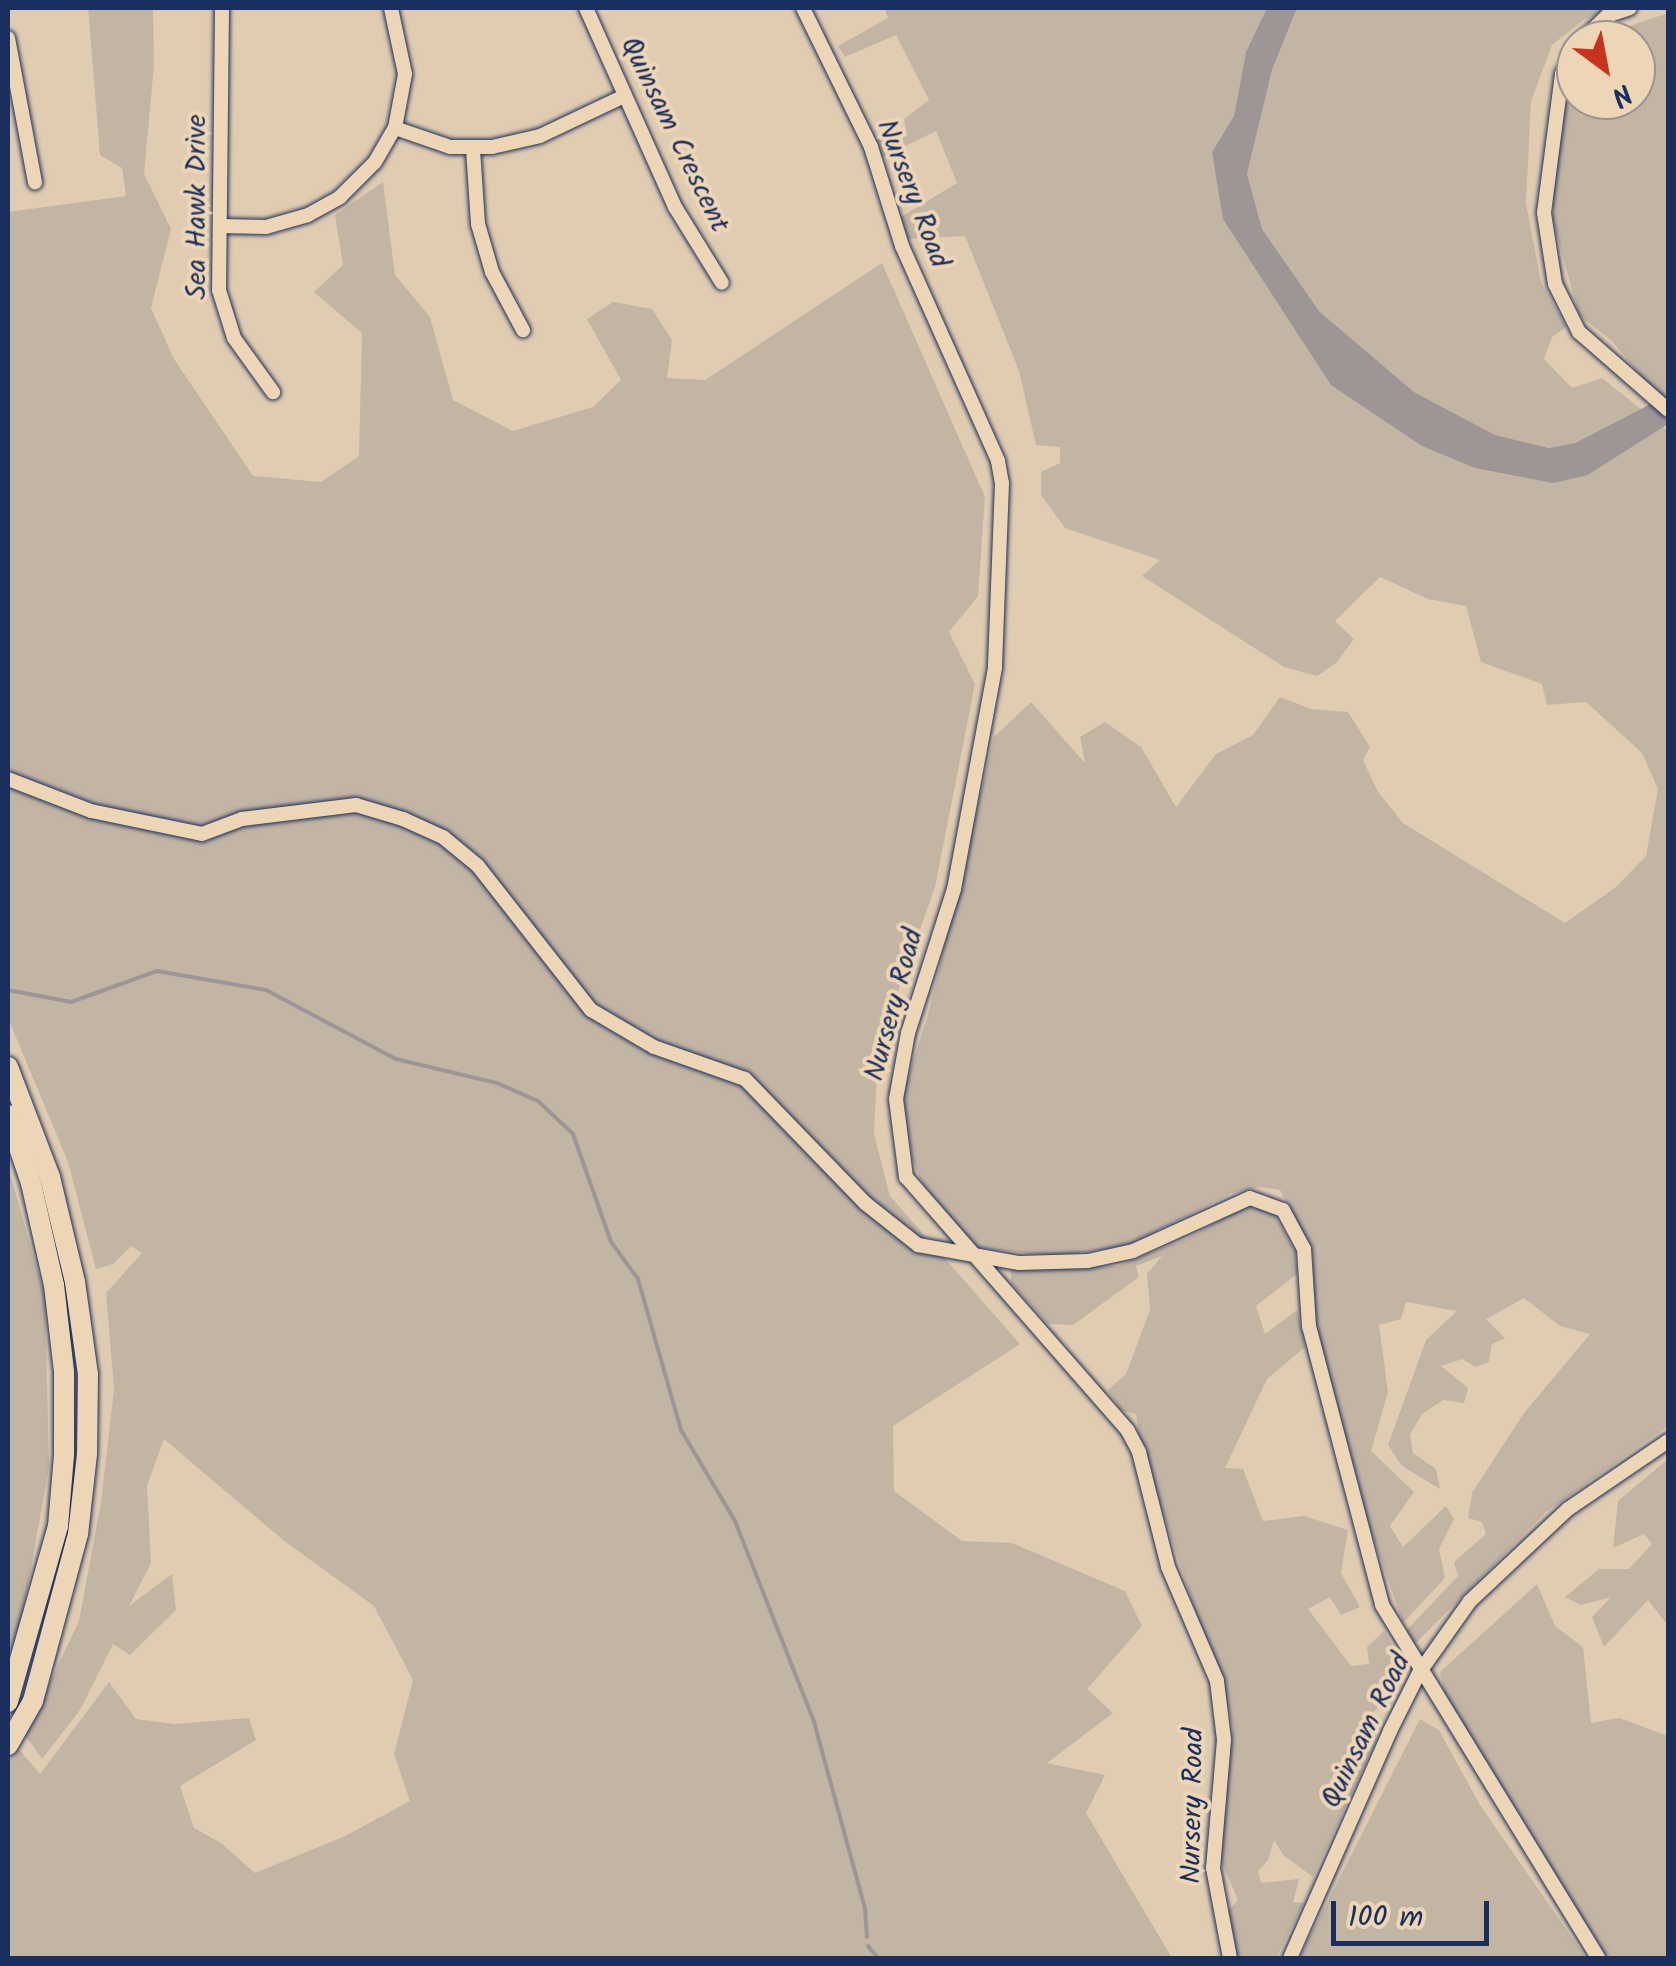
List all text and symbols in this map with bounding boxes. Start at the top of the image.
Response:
north arrow [1556,20,1656,120]
street label: Quinsam Crescent [612,32,736,238]
text: N [1602,70,1641,118]
street label: Sea Hawk Drive [181,114,215,300]
street label: Nursery Road [868,115,956,273]
street label: Nursery Road [859,925,931,1085]
street label: Quinsam Road [1315,1648,1419,1814]
street label: Nursery Road [1176,1728,1212,1884]
scale bar [1336,1881,1494,1943]
text: 100 m [1348,1894,1423,1942]

